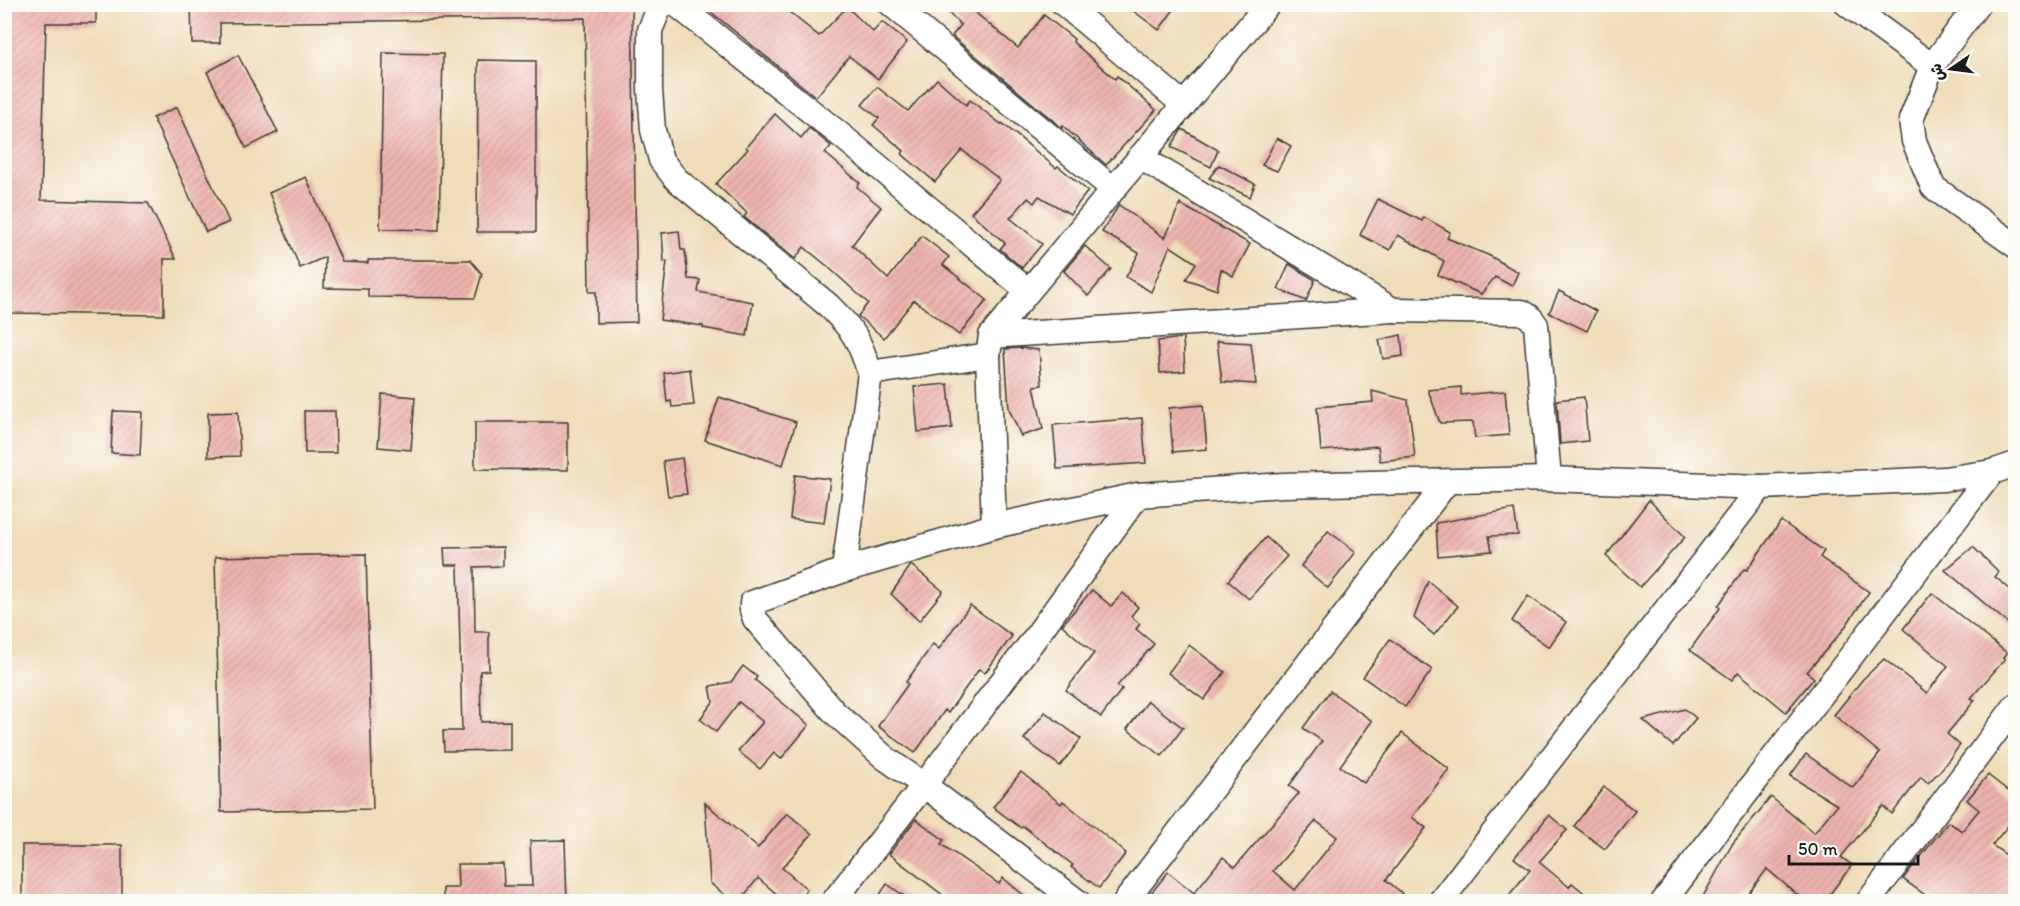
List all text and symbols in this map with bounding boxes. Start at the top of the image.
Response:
north arrow [1921,39,1981,99]
text: ش [1926,62,1948,83]
scale bar [1789,828,1918,866]
text: 50 m [1798,838,1838,860]

